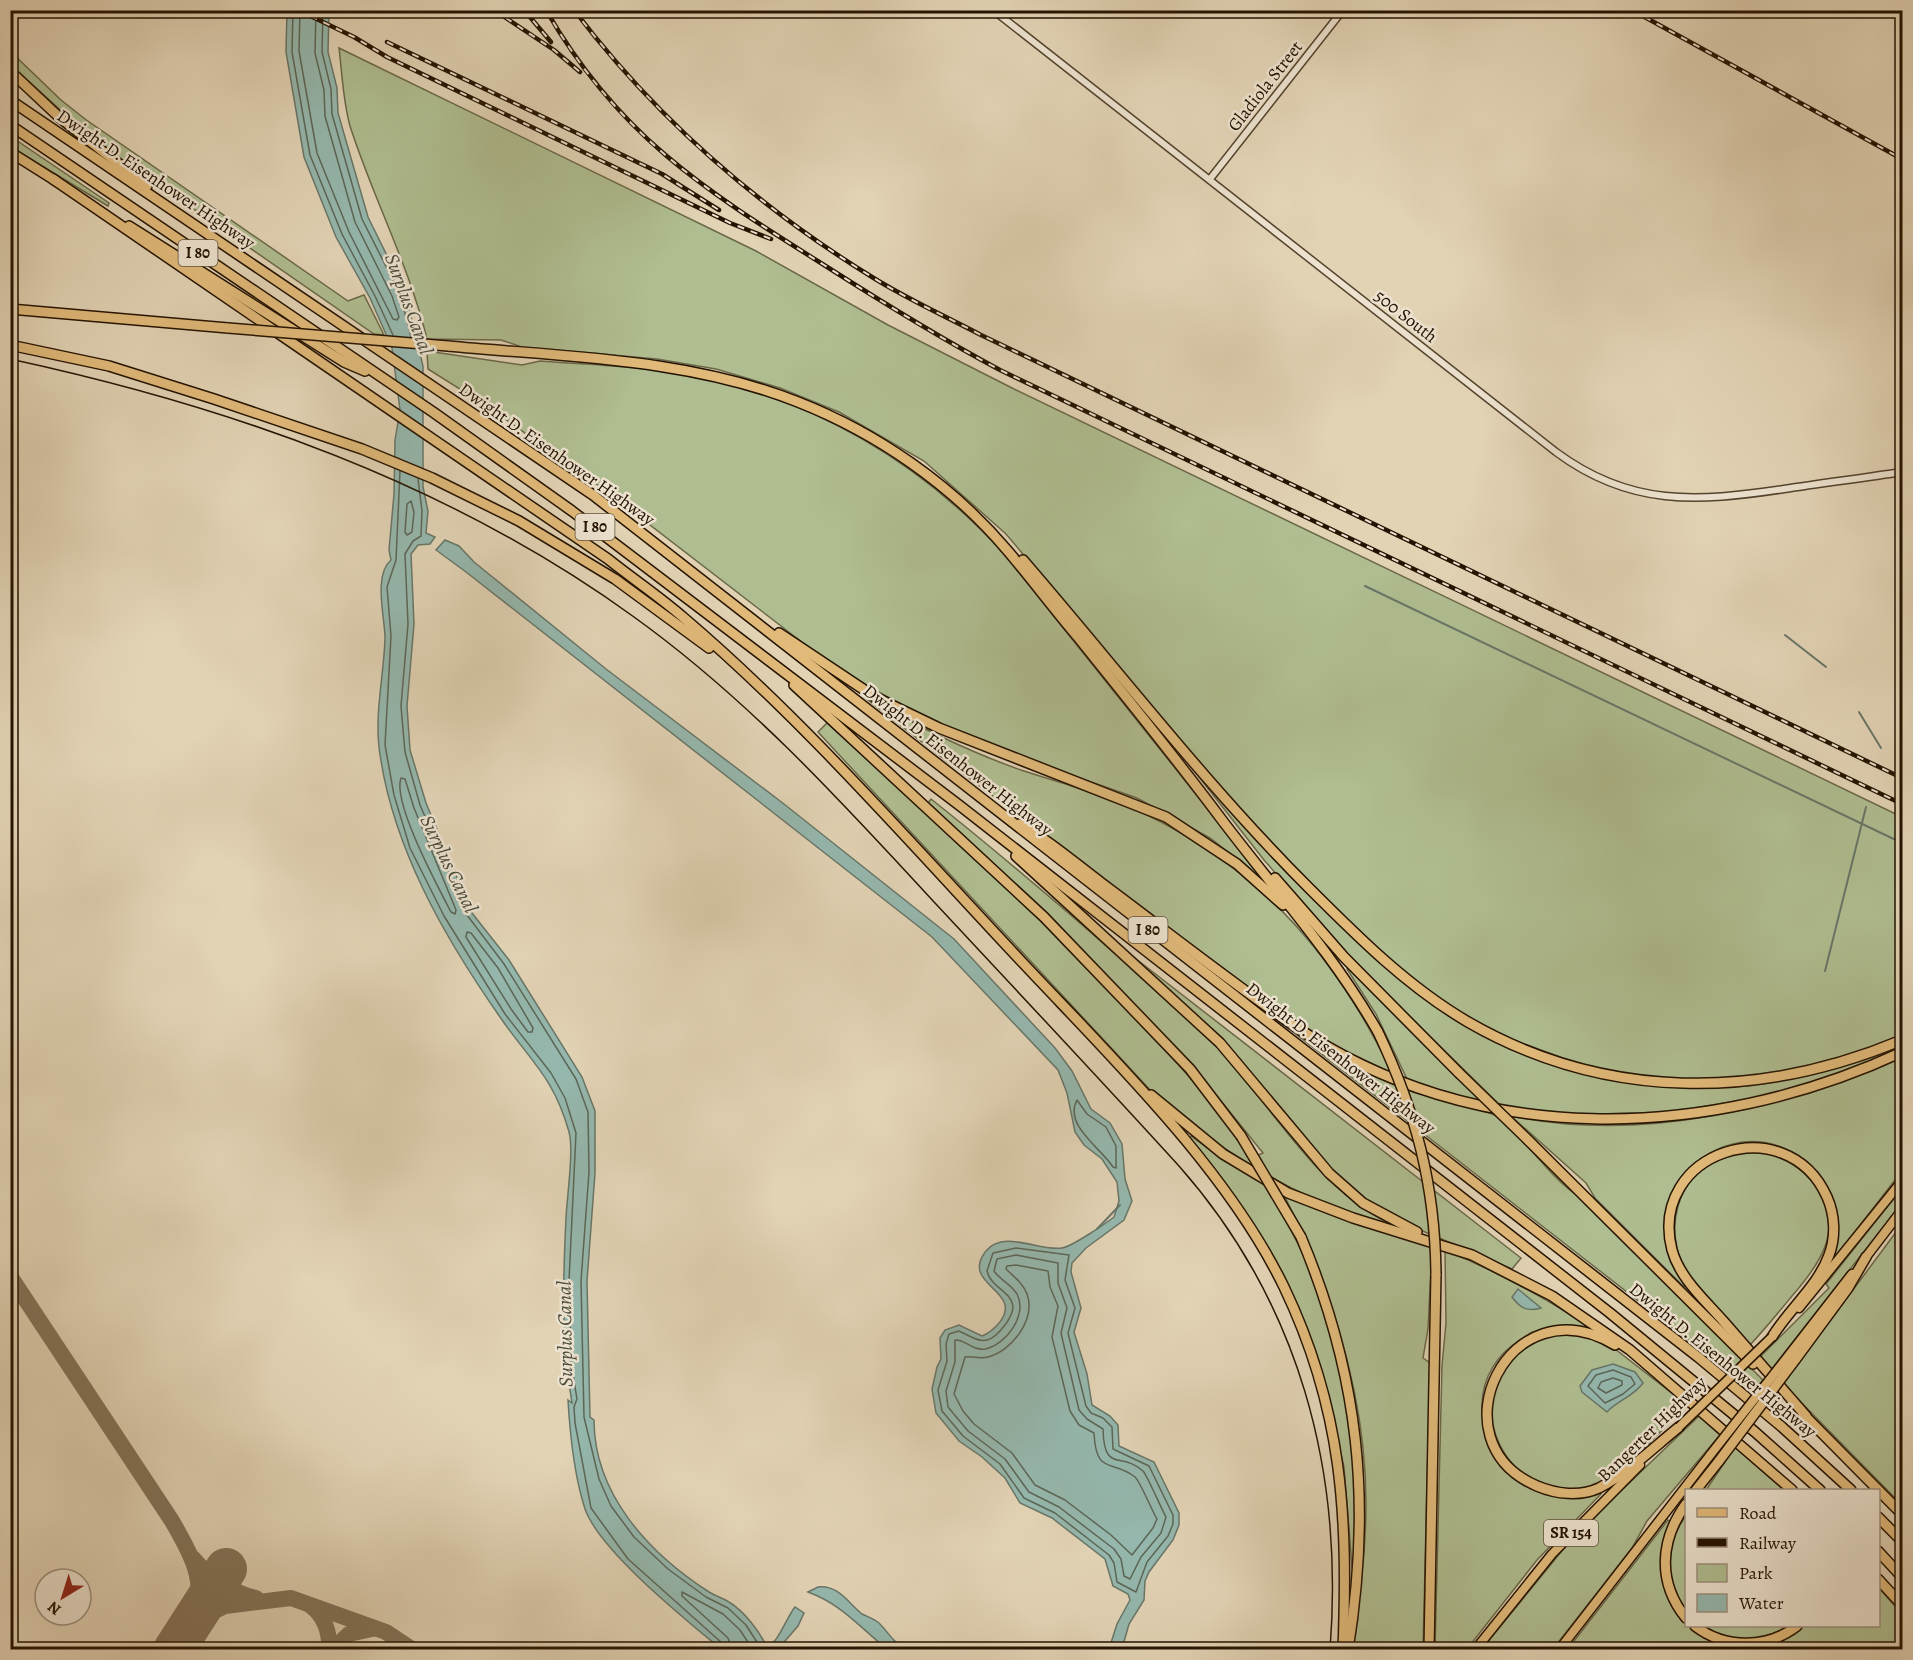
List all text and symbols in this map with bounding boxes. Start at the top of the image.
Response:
street label: Gladiola Street [1222,36,1308,136]
street label: Dwight D. Eisenhower Highway [52,104,260,255]
road number: I 80 [178,240,218,266]
water label: Surplus Canal [378,250,440,358]
street label: 500 South [1369,284,1443,348]
street label: Dwight D. Eisenhower Highway [454,377,661,531]
road number: I 80 [576,514,614,540]
street label: Dwight D. Eisenhower Highway [858,679,1058,842]
water label: Surplus Canal [414,810,484,918]
road number: I 80 [1128,917,1168,943]
street label: Dwight D. Eisenhower Highway [1241,977,1441,1140]
street label: Dwight D. Eisenhower Highway [1625,1277,1822,1444]
water label: Surplus Canal [551,1281,579,1387]
street label: Bangerter Highway [1592,1370,1712,1487]
legend [1685,1489,1880,1627]
text: Road [1739,1501,1777,1525]
road number: SR 154 [1544,1520,1598,1546]
text: Railway [1739,1531,1797,1555]
text: Park [1739,1561,1773,1585]
north arrow [33,1567,93,1627]
text: Water [1738,1591,1784,1615]
text: N [43,1596,66,1620]

